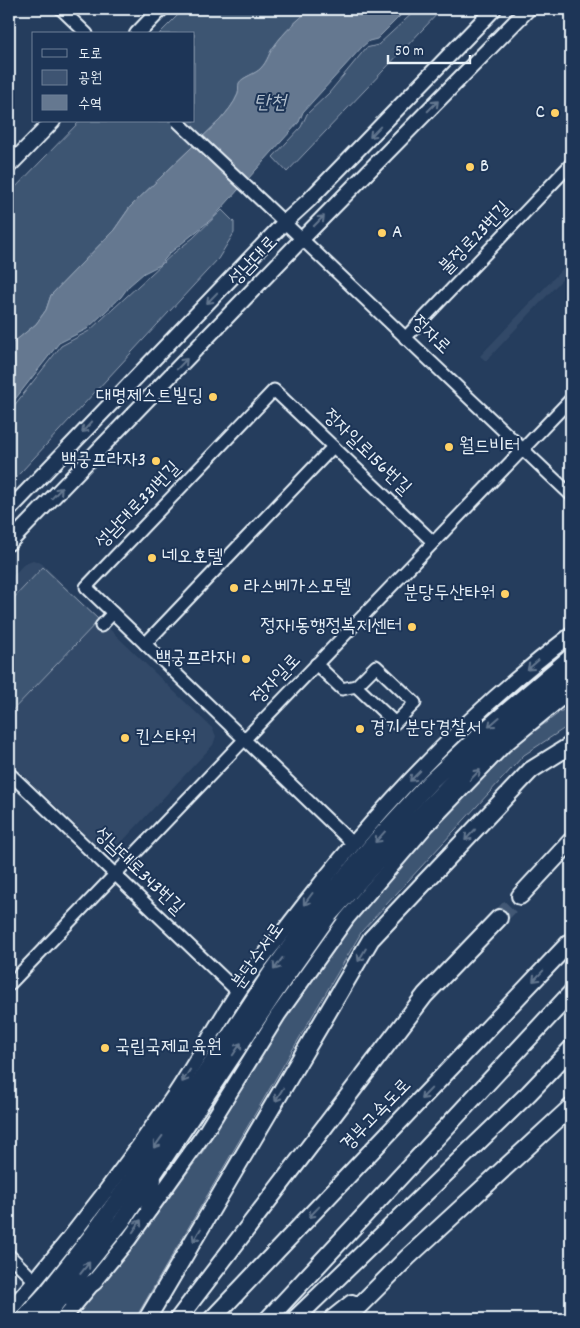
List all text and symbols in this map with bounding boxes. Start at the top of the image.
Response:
legend [32,32,195,122]
scale bar [388,32,470,64]
text: 50 m [395,41,424,63]
text: 도로 [78,44,102,66]
text: 공원 [78,68,102,90]
water label: 탄천 [254,90,288,118]
text: 수역 [78,94,102,116]
one-way arrow [427,99,439,112]
place label: C [536,100,545,127]
marker: C [549,107,561,119]
one-way arrow [369,126,381,138]
place label: B [480,154,489,181]
marker: B [464,161,476,173]
street label: 불정로23번길 [434,196,518,282]
one-way arrow [313,215,325,228]
place label: A [392,220,402,247]
marker: A [376,227,388,239]
street label: 성남대로 [223,231,285,293]
one-way arrow [206,292,218,304]
street label: 정자로 [404,310,456,362]
one-way arrow [176,357,188,370]
place label: 대명제스트빌딩 [96,384,203,411]
marker: 대명제스트빌딩 [207,391,219,403]
street label: 정자일로156번길 [316,404,416,502]
one-way arrow [81,421,93,433]
place label: 월드비터 [459,434,520,461]
marker: 월드비터 [443,441,455,453]
place label: 백궁프라자3 [61,448,146,475]
marker: 백궁프라자3 [150,455,162,467]
street label: 성남대로331번길 [90,456,188,556]
one-way arrow [51,487,63,499]
place label: 네오호텔 [162,545,223,572]
marker: 네오호텔 [146,552,158,564]
place label: 라스베가스모텔 [244,575,351,602]
place label: 분당두산타워 [403,581,495,608]
marker: 라스베가스모텔 [228,582,240,594]
marker: 분당두산타워 [499,588,511,600]
place label: 정자1동행정복지센터 [260,614,402,641]
marker: 정자1동행정복지센터 [406,621,418,633]
place label: 백궁프라자1 [155,646,236,673]
street label: 정자일로 [246,649,308,711]
marker: 백궁프라자1 [240,653,252,665]
one-way arrow [527,659,540,671]
place label: 경기 분당경찰서 [370,716,481,743]
one-way arrow [488,716,501,728]
marker: 경기 분당경찰서 [354,723,366,735]
place label: 킨스타워 [135,725,196,752]
marker: 킨스타워 [119,732,131,744]
one-way arrow [469,769,481,781]
one-way arrow [409,770,421,783]
street label: 성남대로343번길 [87,822,189,922]
one-way arrow [464,828,476,841]
one-way arrow [374,831,385,844]
one-way arrow [303,892,313,906]
street label: 분당수서로 [226,918,292,996]
one-way arrow [356,948,366,962]
one-way arrow [273,957,283,971]
one-way arrow [532,970,544,982]
place label: 국립국제교육원 [115,1035,222,1062]
marker: 국립국제교육원 [99,1042,111,1054]
one-way arrow [233,1042,243,1056]
one-way arrow [181,1068,191,1082]
street label: 경부고속도로 [335,1074,419,1158]
one-way arrow [420,1087,432,1100]
one-way arrow [274,1088,284,1102]
one-way arrow [153,1135,163,1149]
one-way arrow [308,1205,320,1218]
one-way arrow [132,1220,142,1234]
one-way arrow [191,1228,201,1242]
one-way arrow [80,1261,90,1275]

